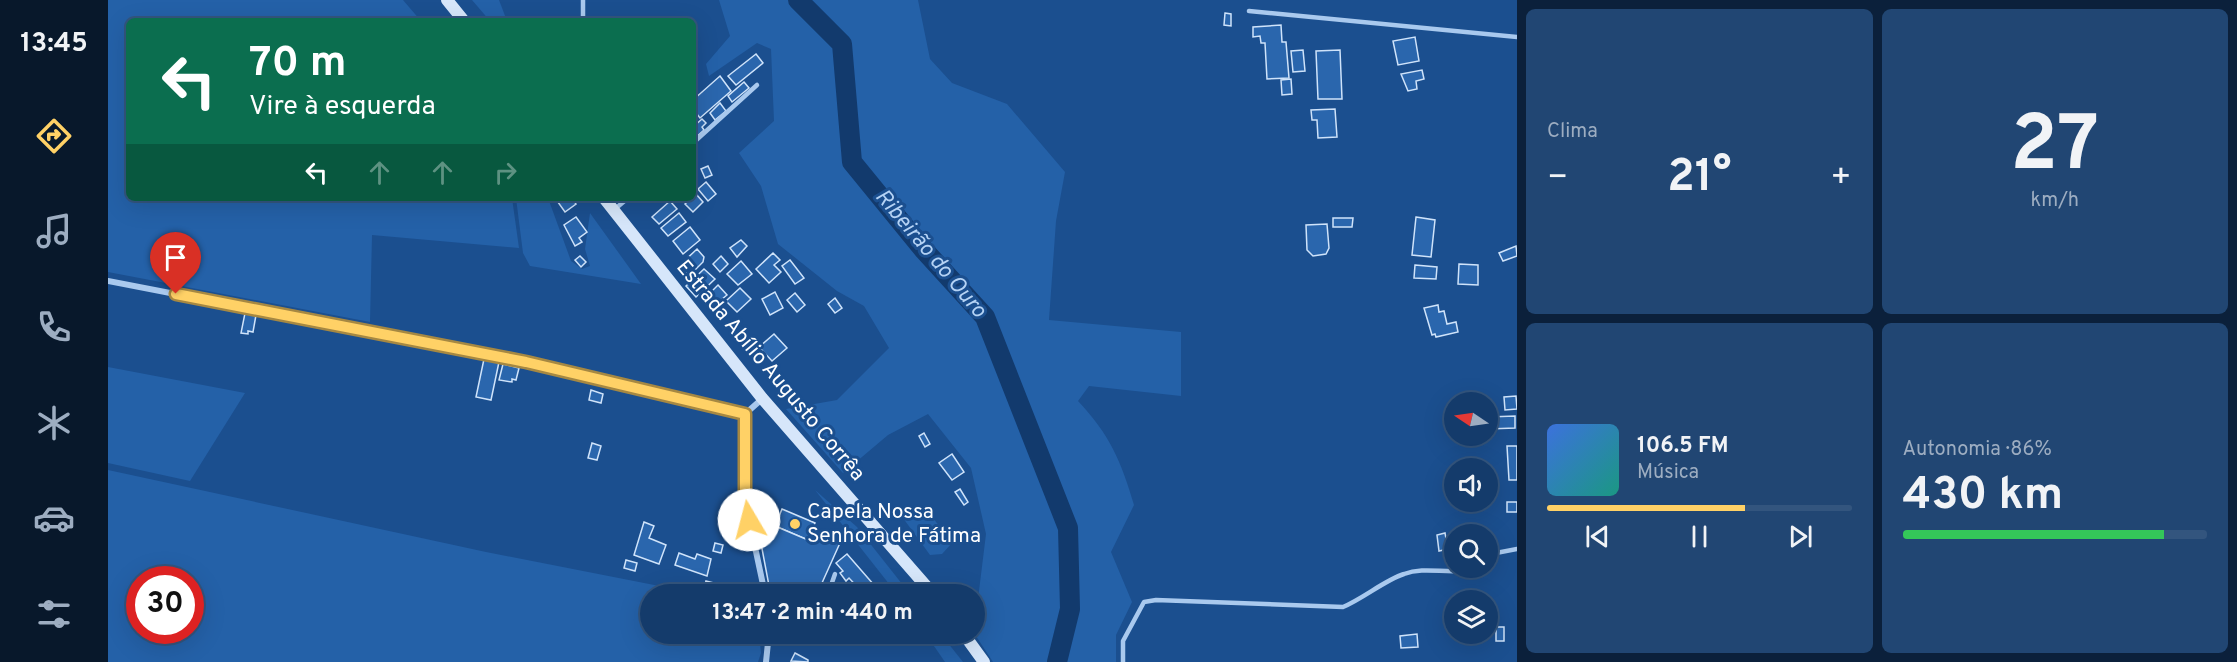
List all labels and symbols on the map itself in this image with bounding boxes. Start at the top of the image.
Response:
water label: Ribeirão do Ouro [868,184,992,324]
pin [150,232,201,294]
street label: Estrada Abílio Augusto Corrêa [670,255,870,487]
north arrow [1444,392,1498,446]
position arrow [717,488,781,552]
place label: Capela Nossa Senhora de Fátima [807,499,981,550]
marker: Capela Nossa Senhora de Fátima [788,517,802,531]
speed limit sign: 30 [126,566,204,644]

